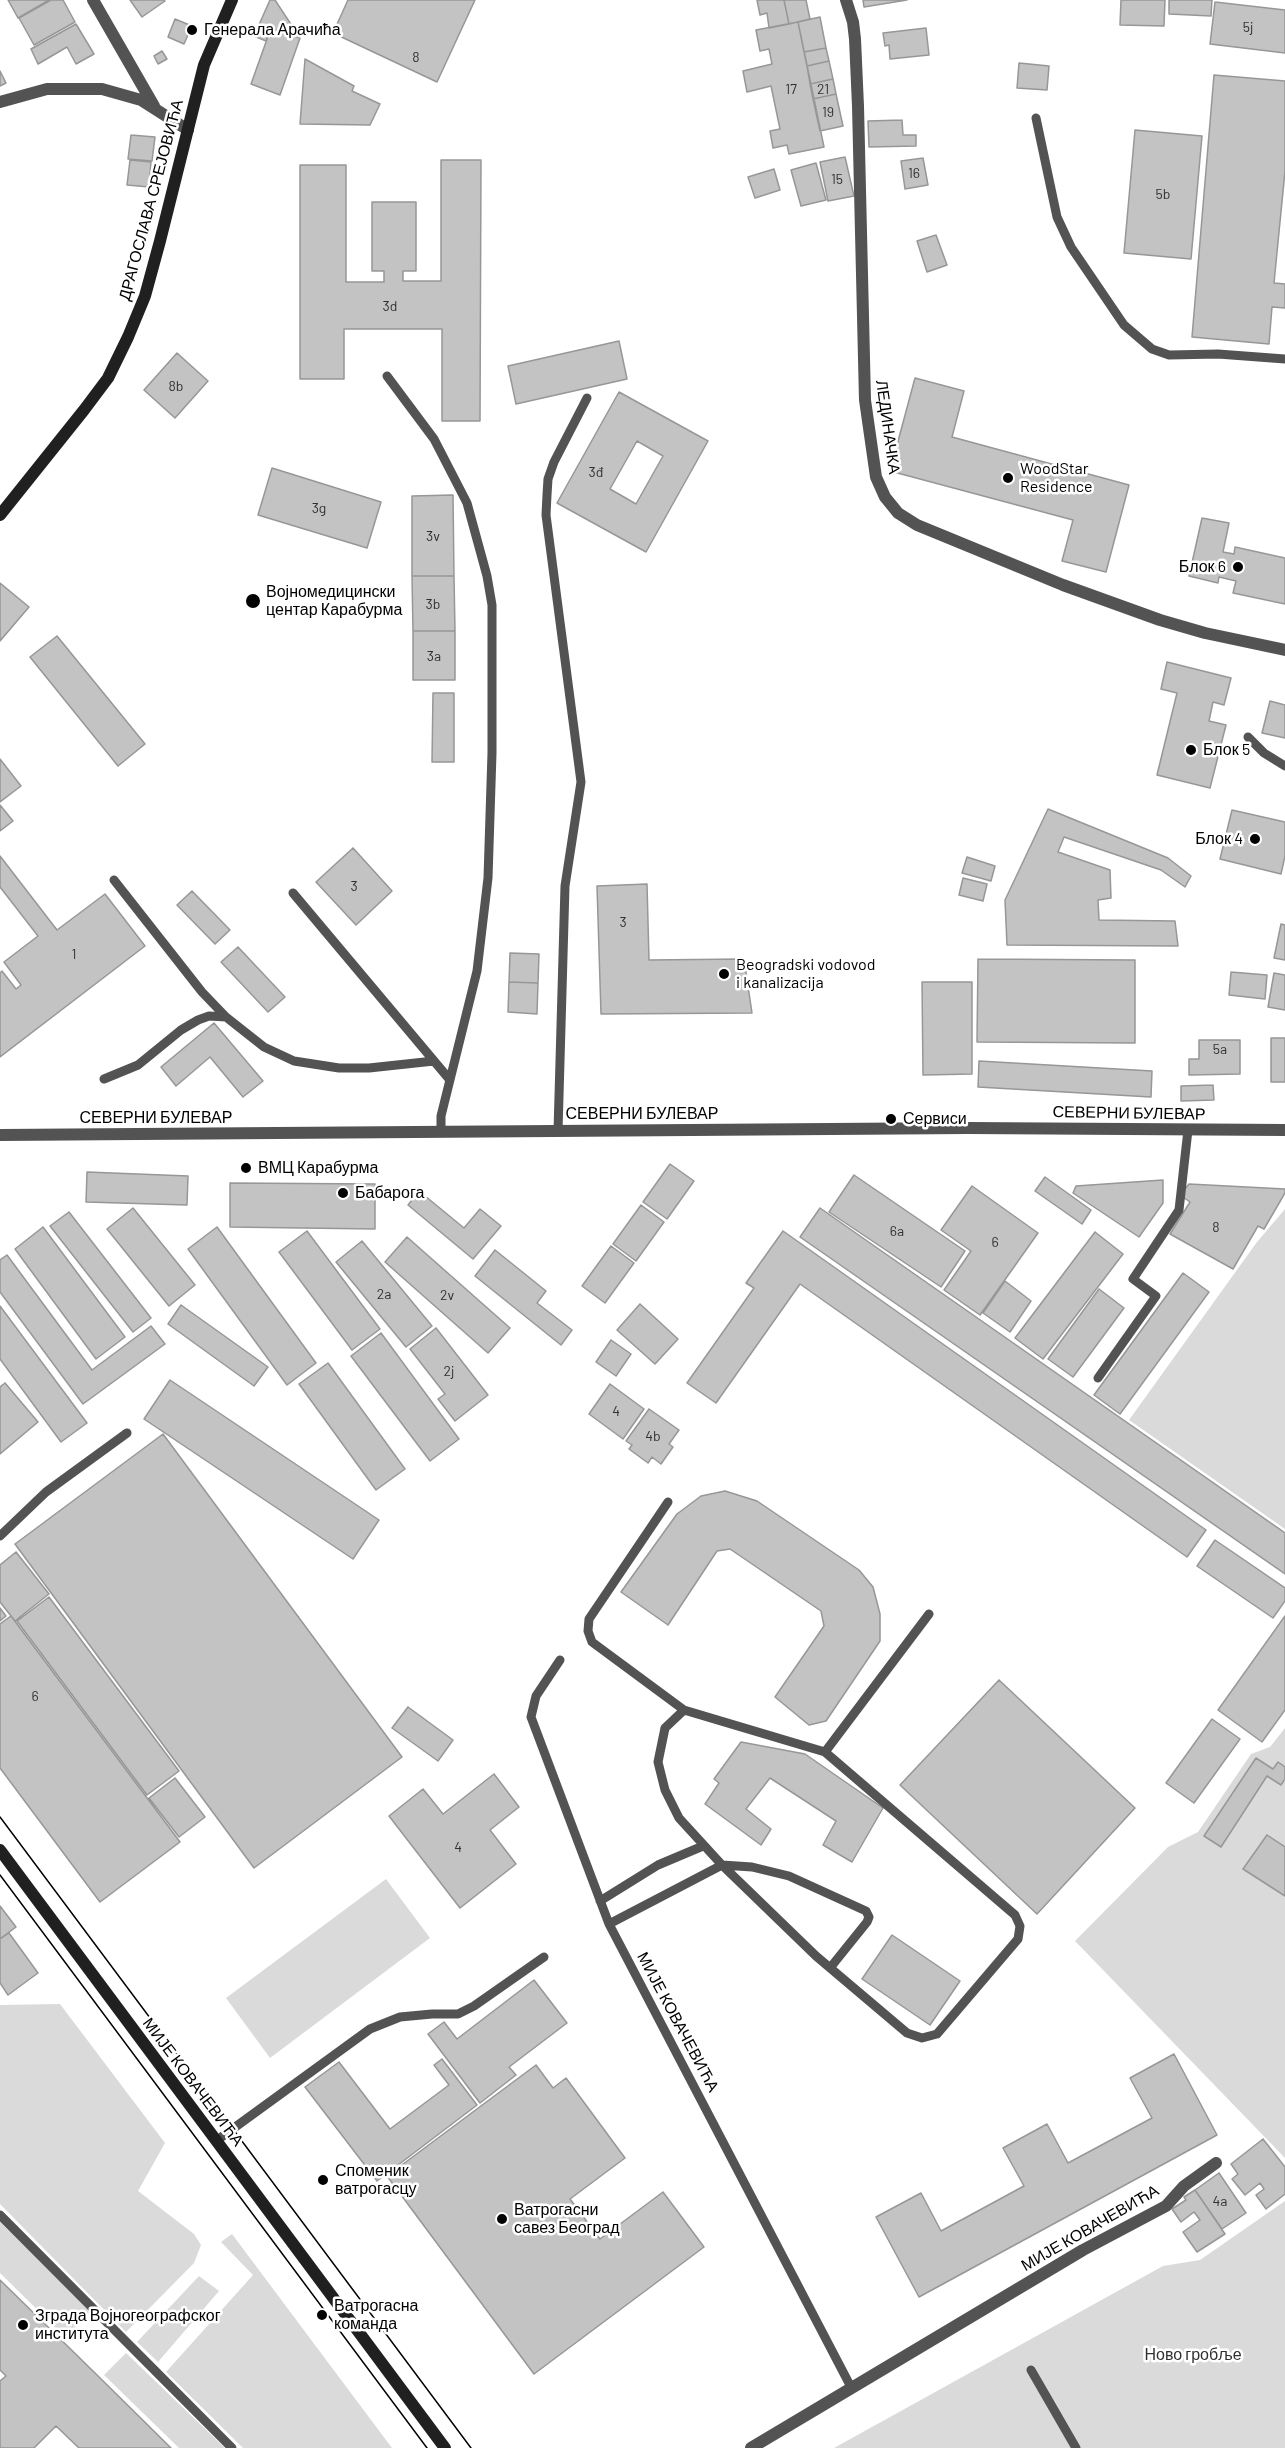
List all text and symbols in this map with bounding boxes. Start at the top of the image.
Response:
house number: 5j [1243,19,1253,35]
place label: Генерала Арачића [204,20,341,40]
marker: Генерала Арачића [185,23,199,37]
house number: 8 [412,49,420,65]
house number: 17 [785,81,797,97]
house number: 21 [817,81,829,97]
street label: ДРАГОСЛАВА СРЕЈОВИЋА [115,97,187,303]
house number: 19 [822,104,834,120]
house number: 16 [908,165,920,181]
house number: 15 [831,171,843,187]
house number: 5b [1156,186,1170,202]
house number: 3d [383,298,397,314]
house number: 8b [169,378,183,394]
street label: ЛЕДИНАЧКА [872,379,904,475]
place label: WoodStar Residence [1020,459,1092,497]
house number: 3đ [589,464,603,480]
marker: WoodStar Residence [1001,471,1015,485]
house number: 3g [312,500,326,516]
house number: 3v [426,528,440,544]
place label: Блок 6 [1179,557,1226,577]
marker: Блок 6 [1231,560,1245,574]
place label: Војномедицински центар Карабурма [266,582,402,620]
marker: Војномедицински центар Карабурма [244,592,262,610]
house number: 3b [426,596,440,612]
house number: 3a [427,648,441,664]
place label: Блок 5 [1203,740,1250,760]
marker: Блок 5 [1184,743,1198,757]
place label: Блок 4 [1195,829,1243,849]
marker: Блок 4 [1248,832,1262,846]
house number: 3 [350,878,358,894]
house number: 3 [619,914,627,930]
house number: 1 [72,946,76,962]
place label: Beogradski vodovod i kanalizacija [736,955,876,993]
marker: Beogradski vodovod i kanalizacija [717,967,731,981]
house number: 5a [1213,1041,1227,1057]
street label: СЕВЕРНИ БУЛЕВАР [1052,1102,1206,1124]
street label: СЕВЕРНИ БУЛЕВАР [566,1104,718,1124]
street label: СЕВЕРНИ БУЛЕВАР [80,1108,232,1128]
place label: Сервиси [903,1109,967,1129]
marker: Сервиси [884,1112,898,1126]
place label: ВМЦ Карабурма [258,1158,378,1178]
marker: ВМЦ Карабурма [239,1161,253,1175]
place label: Бабарога [355,1183,424,1203]
marker: Бабарога [336,1186,350,1200]
house number: 8 [1212,1219,1220,1235]
house number: 6a [890,1223,904,1239]
house number: 6 [991,1234,999,1250]
house number: 2a [377,1286,391,1302]
house number: 2v [440,1287,454,1303]
house number: 2j [444,1363,454,1379]
house number: 4 [612,1403,620,1419]
house number: 4b [645,1428,661,1444]
house number: 6 [31,1688,39,1704]
house number: 4 [454,1839,462,1855]
street label: МИЈЕ КОВАЧЕВИЋА [633,1949,723,2095]
street label: МИЈЕ КОВАЧЕВИЋА [138,2014,248,2150]
place label: Споменик ватрогасцу [335,2161,417,2199]
marker: Споменик ватрогасцу [316,2173,330,2187]
street label: МИЈЕ КОВАЧЕВИЋА [1018,2181,1162,2275]
house number: 4a [1213,2193,1227,2209]
place label: Ватрогасни савез Београд [514,2200,620,2238]
marker: Ватрогасни савез Београд [495,2212,509,2226]
place label: Ватрогасна команда [334,2296,418,2334]
place label: Зграда Војногеографског института [35,2306,221,2344]
marker: Ватрогасна команда [315,2308,329,2322]
marker: Зграда Војногеографског института [16,2318,30,2332]
park label: Ново гробље [1144,2345,1242,2365]

